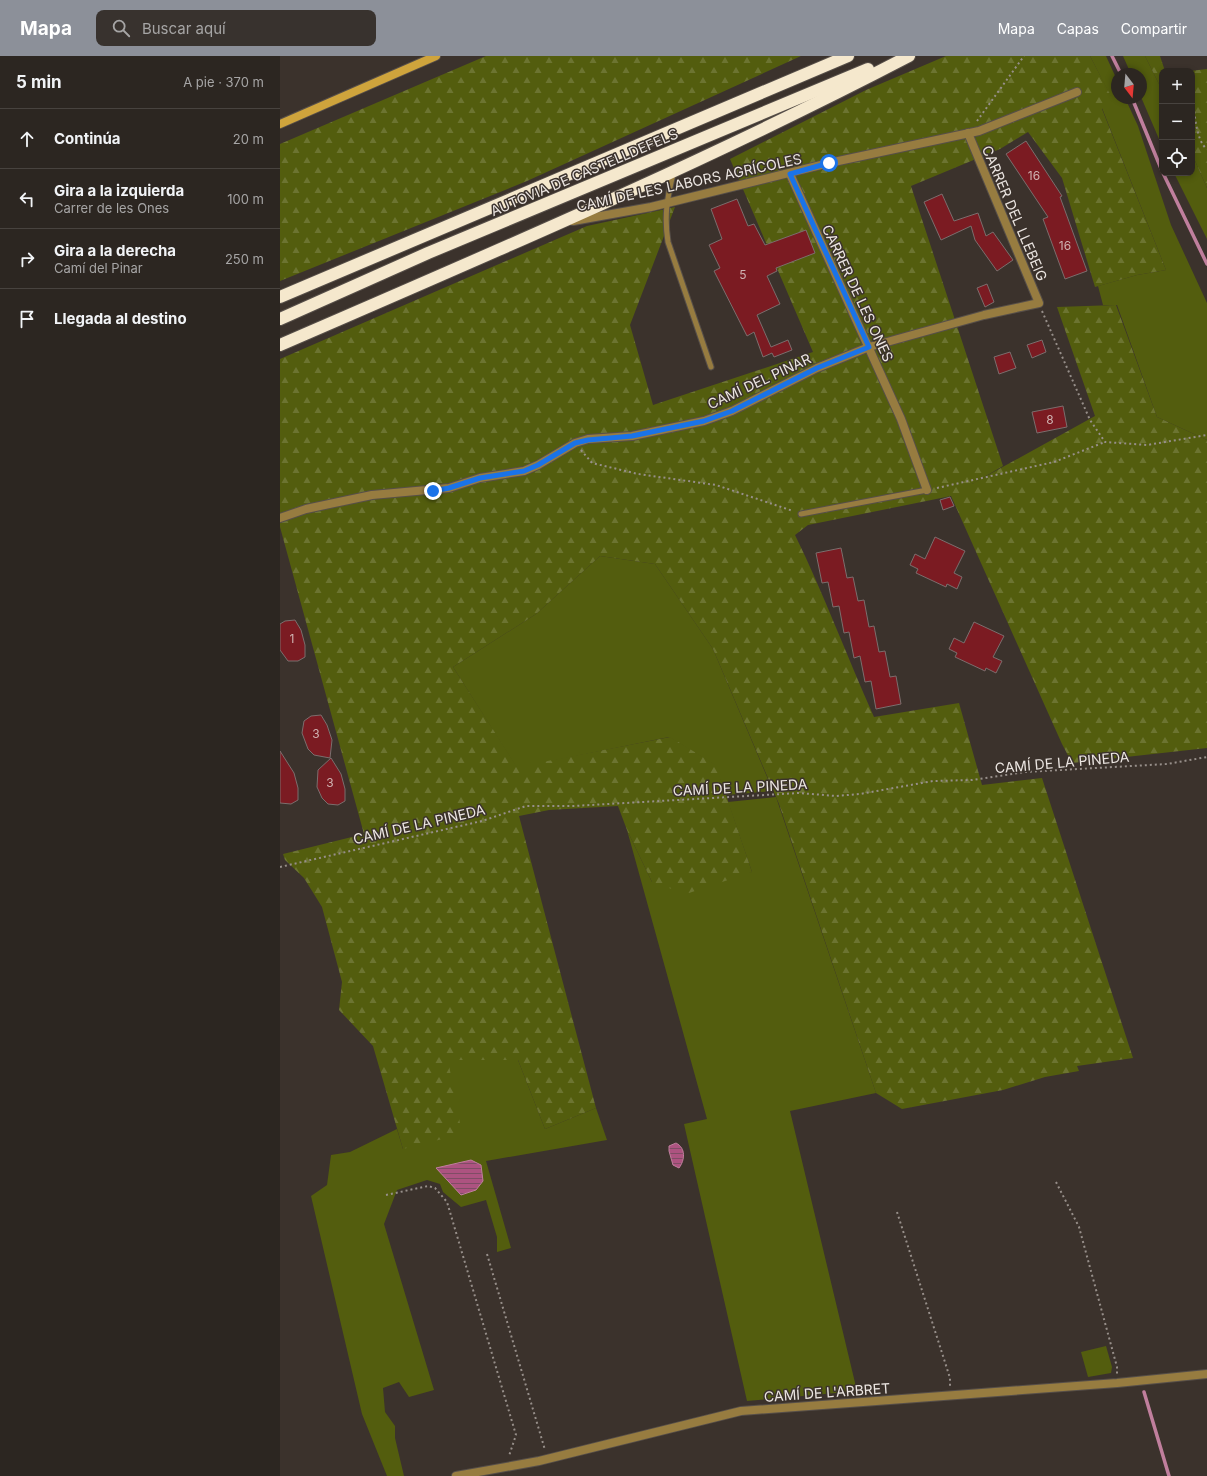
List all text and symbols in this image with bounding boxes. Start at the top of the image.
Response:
search box [96,10,376,46]
text: Mapa [20,17,72,40]
icon: search [110,17,132,39]
text: Buscar aquí [142,19,226,38]
text: Mapa [998,20,1035,37]
text: Capas [1057,20,1099,37]
text: Compartir [1121,20,1187,37]
north arrow [1111,68,1147,104]
map controls [1159,68,1195,176]
button: + [1159,68,1195,104]
text: 5 min [16,72,62,92]
text: A pie · 370 m [183,74,264,90]
button: − [1159,104,1195,140]
street label: AUTOVIA DE CASTELLDEFELS [488,125,680,219]
icon: ahead [16,128,38,150]
text: Continúa [54,129,121,148]
text: 20 m [233,131,264,147]
button: locate [1159,140,1195,176]
street label: CARRER DEL LLEBEIG [979,143,1051,283]
street label: CAMÍ DE LES LABORS AGRÍCOLES [575,150,803,214]
route start [820,154,838,172]
house number: 16 [1028,168,1040,183]
text: Gira a la izquierda [54,181,184,200]
icon: left [16,188,38,210]
text: 100 m [227,191,264,207]
text: Carrer de les Ones [54,200,169,216]
street label: CARRER DE LES ONES [819,222,897,364]
house number: 16 [1059,238,1071,253]
text: Gira a la derecha [54,241,176,260]
icon: right [16,248,38,270]
text: 250 m [225,251,264,267]
text: Camí del Pinar [54,260,143,276]
house number: 5 [739,267,747,282]
icon: arrive [16,308,38,330]
text: Llegada al destino [54,309,187,328]
street label: CAMÍ DEL PINAR [705,350,813,412]
house number: 8 [1046,412,1054,427]
route end [424,482,442,500]
house number: 1 [290,631,294,646]
house number: 3 [312,726,320,741]
street label: CAMÍ DE LA PINEDA [994,748,1130,776]
house number: 3 [326,775,334,790]
street label: CAMÍ DE LA PINEDA [672,775,808,799]
street label: CAMÍ DE LA PINEDA [351,800,487,847]
street label: CAMÍ DE L'ARBRET [763,1379,891,1405]

